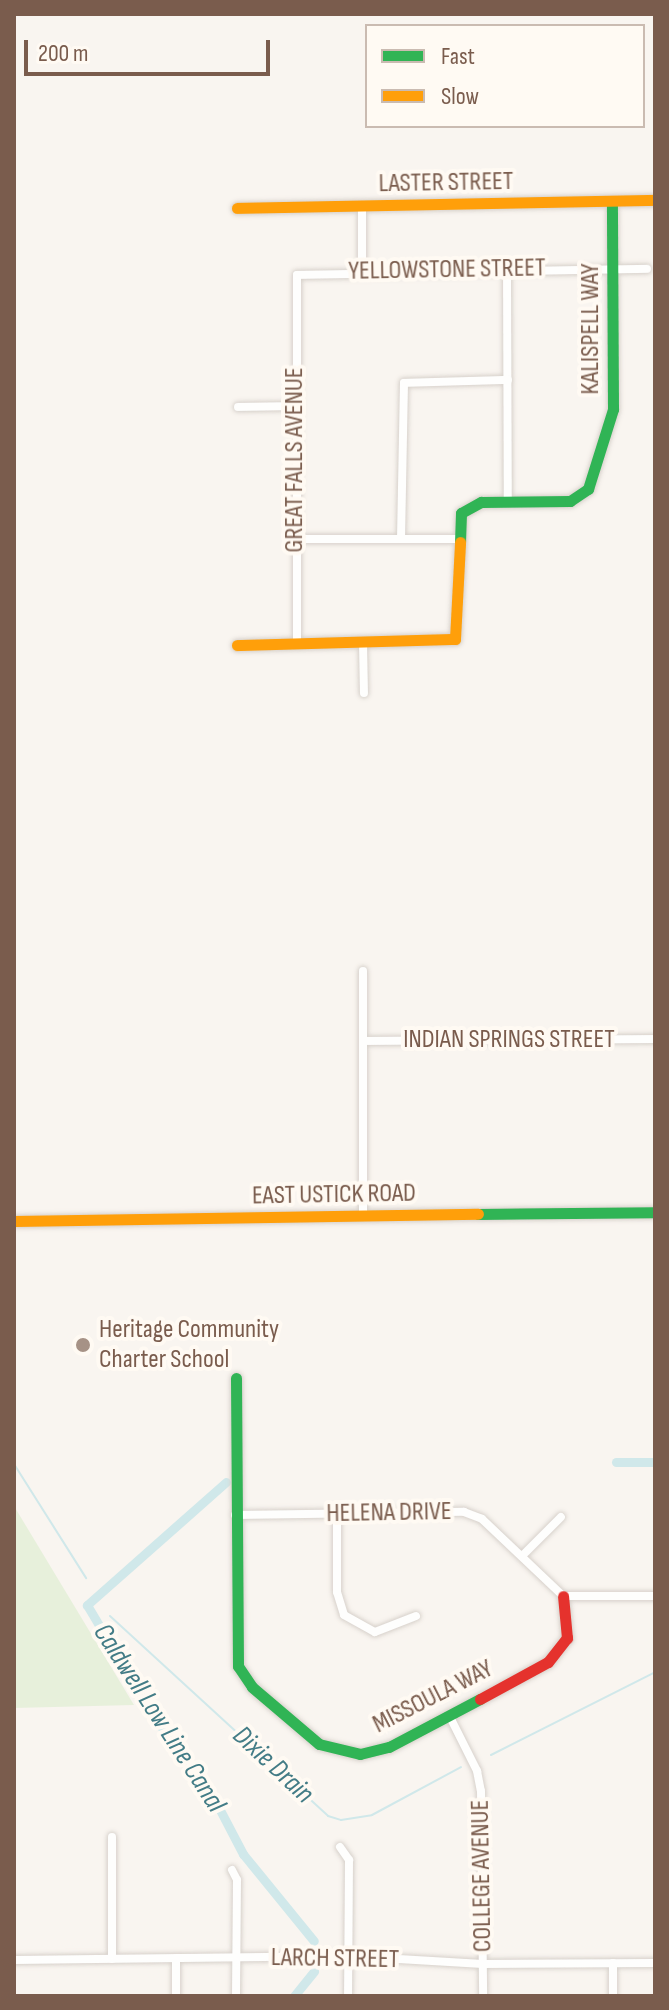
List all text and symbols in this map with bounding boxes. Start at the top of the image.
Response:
scale bar [28,24,274,74]
legend [365,24,645,128]
text: 200 m [38,39,89,68]
text: Fast [441,42,475,71]
text: Slow [441,82,479,111]
street label: LASTER STREET [378,166,514,200]
street label: YELLOWSTONE STREET [348,253,546,287]
street label: KALISPELL WAY [575,263,607,395]
street label: GREAT FALLS AVENUE [279,367,311,553]
street label: INDIAN SPRINGS STREET [403,1024,615,1056]
street label: EAST USTICK ROAD [252,1178,416,1212]
place label: Heritage Community Charter School [99,1314,279,1376]
marker: Heritage Community Charter School [74,1336,92,1354]
street label: HELENA DRIVE [326,1496,452,1530]
water label: Caldwell Low Line Canal [86,1617,232,1819]
street label: MISSOULA WAY [368,1653,498,1741]
water label: Dixie Drain [226,1719,320,1811]
street label: COLLEGE AVENUE [465,1800,499,1952]
street label: LARCH STREET [271,1942,399,1976]

